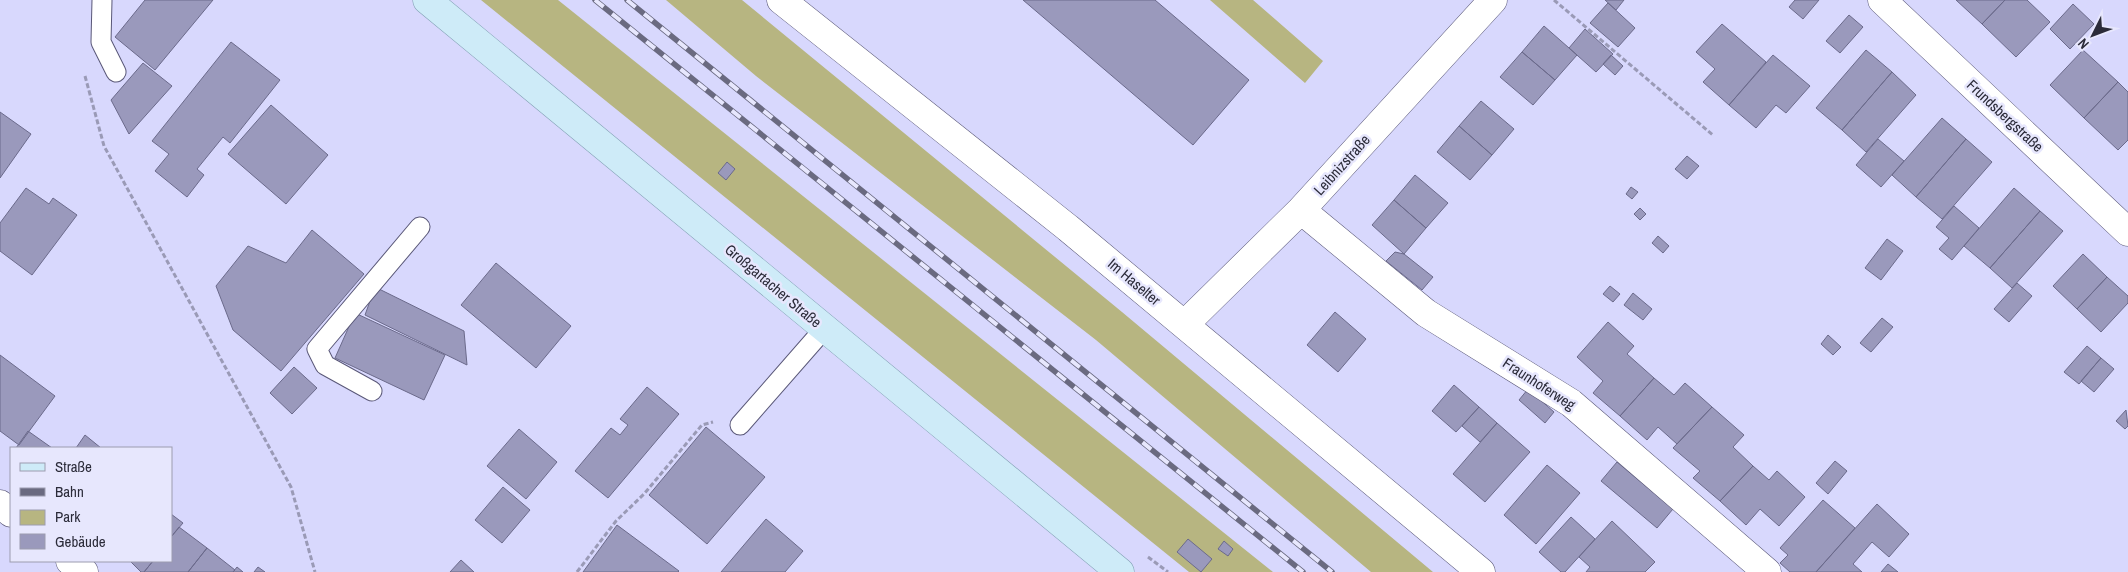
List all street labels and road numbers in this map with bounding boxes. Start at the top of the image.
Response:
street label: Frundsbergstraße [1962,75,2048,157]
street label: Leibnizstraße [1309,130,1375,200]
street label: Großgartacher Straße [720,239,826,332]
street label: Im Haselter [1103,253,1165,310]
street label: Fraunhoferweg [1499,352,1580,415]

